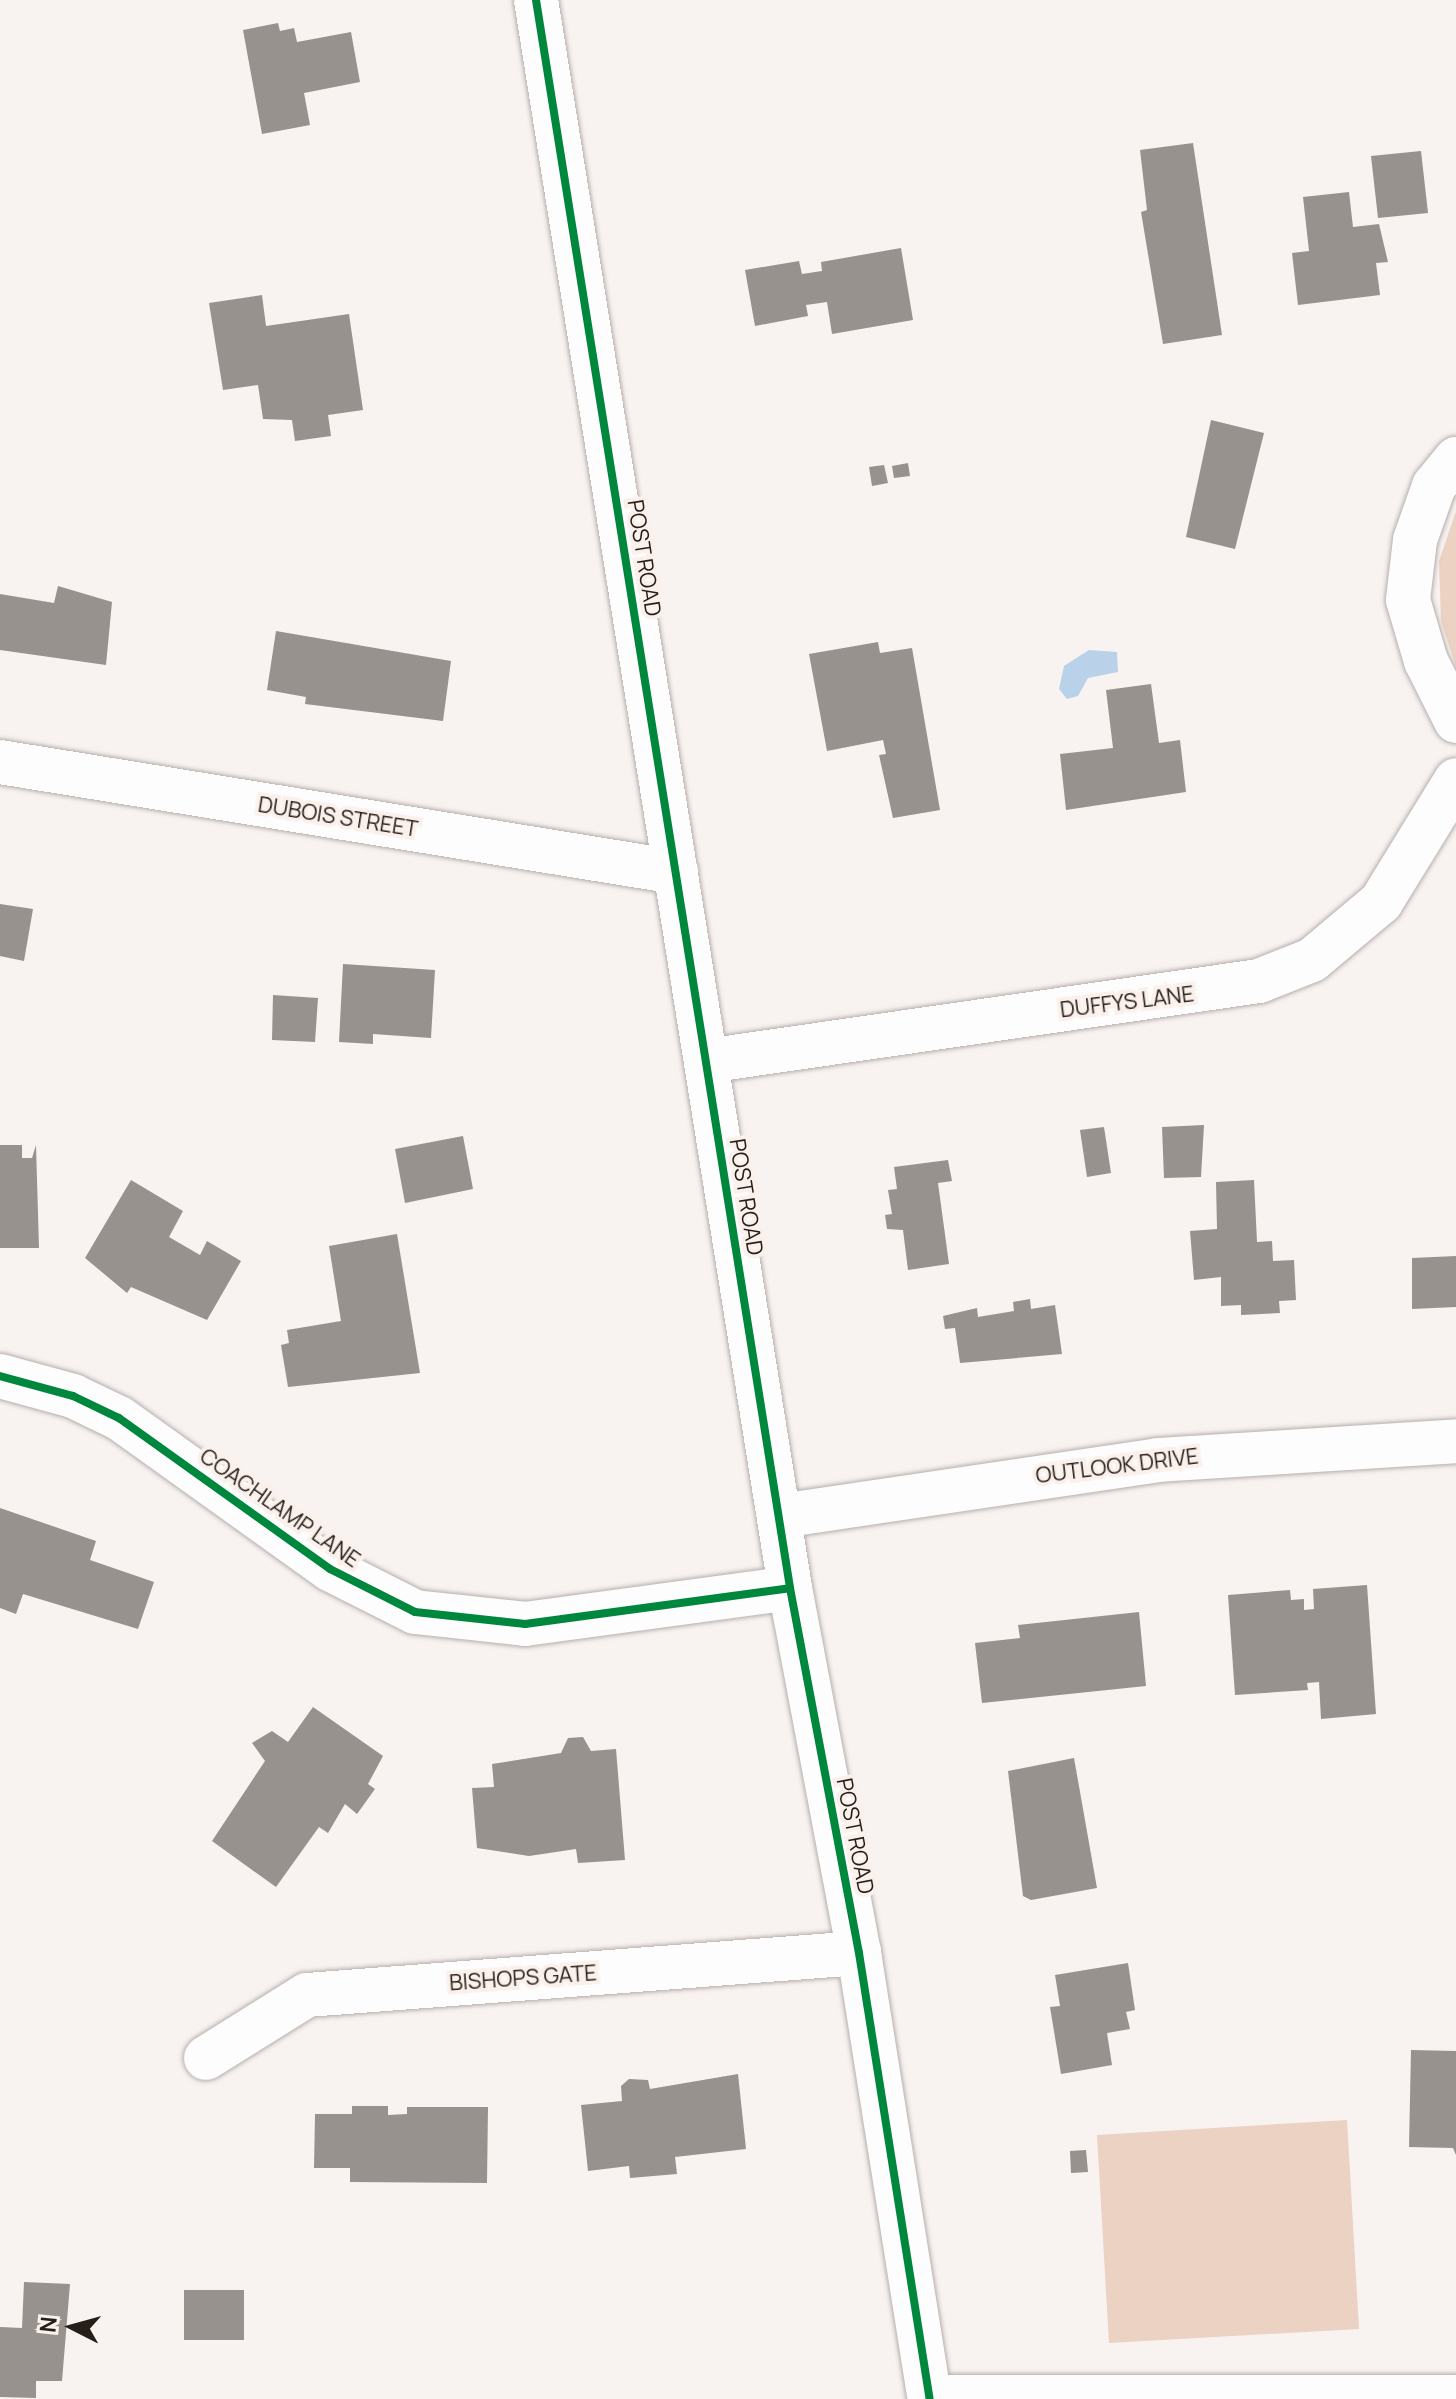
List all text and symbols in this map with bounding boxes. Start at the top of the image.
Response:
street label: POST ROAD [622,497,666,619]
street label: DUBOIS STREET [256,791,420,843]
street label: DUFFYS LANE [1059,981,1195,1023]
street label: POST ROAD [724,1136,768,1258]
street label: COACHLAMP LANE [195,1443,365,1573]
street label: OUTLOOK DRIVE [1034,1443,1200,1489]
street label: POST ROAD [831,1775,879,1897]
street label: BISHOPS GATE [448,1960,598,1996]
north arrow [32,2287,112,2367]
text: N [32,2315,64,2334]

